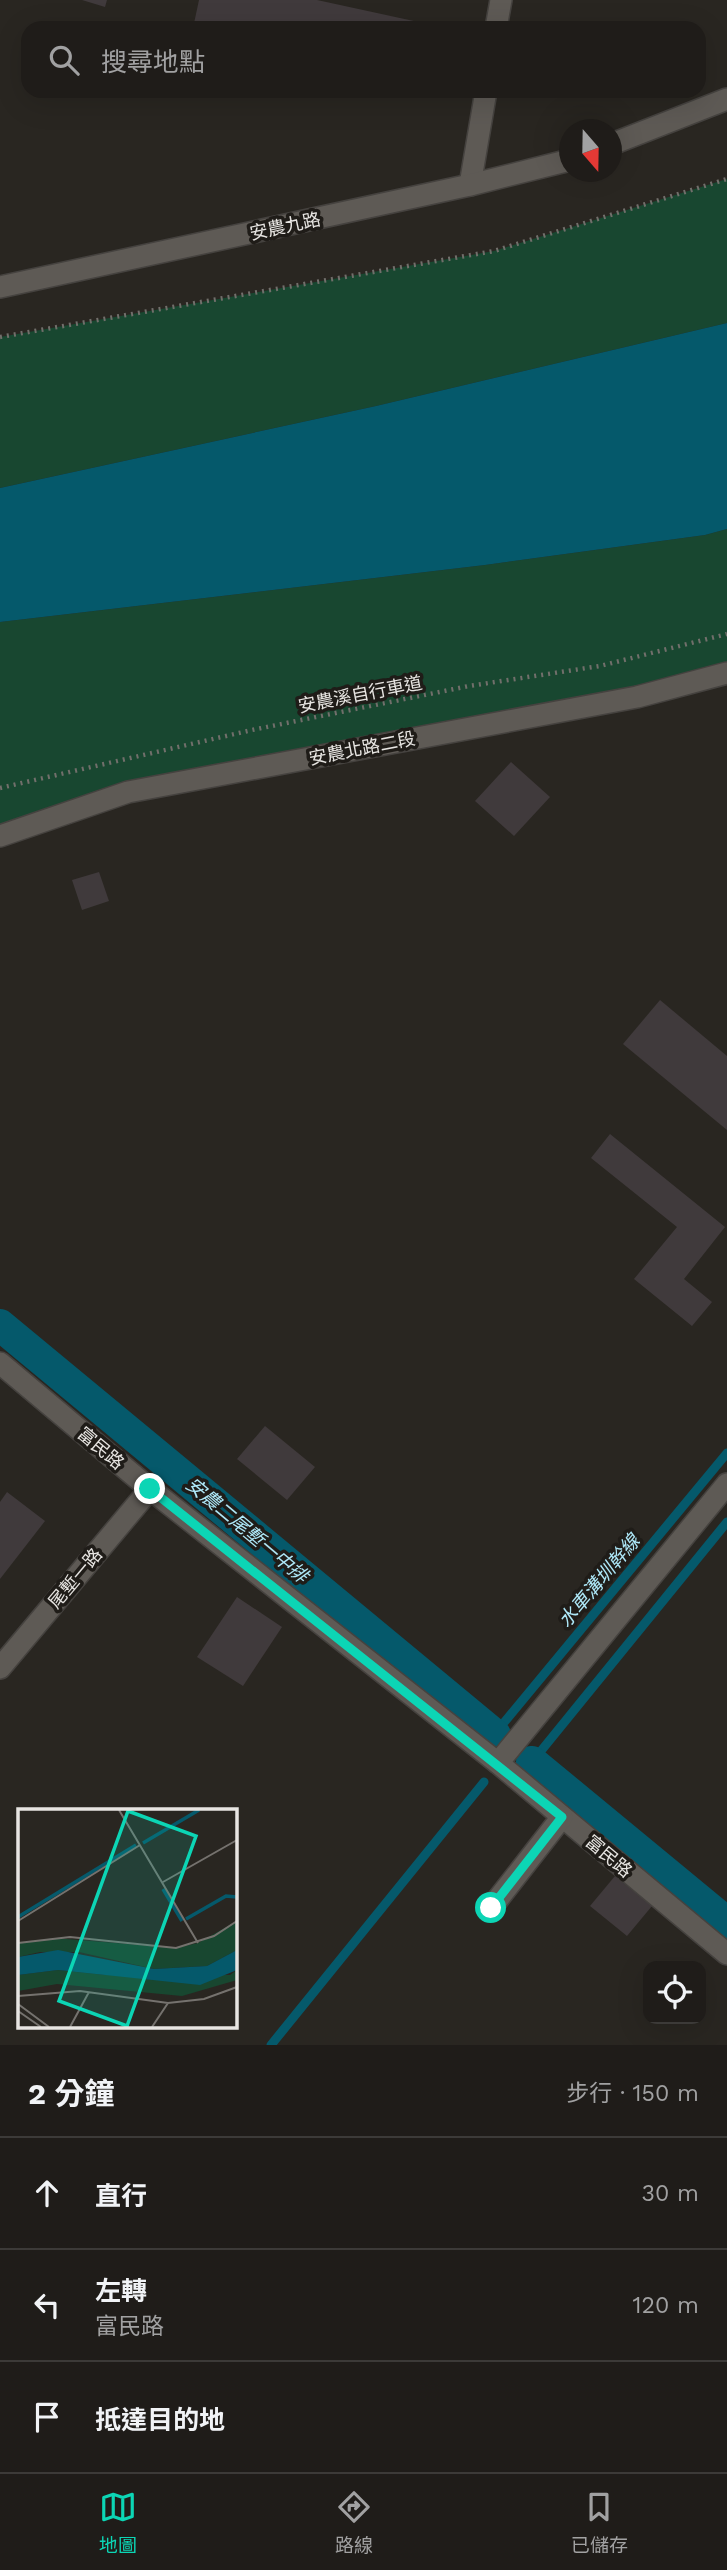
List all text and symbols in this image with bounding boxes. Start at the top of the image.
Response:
search box [21,21,706,98]
icon: search [45,41,83,79]
text: 搜尋地點 [101,47,205,77]
north arrow [559,119,622,182]
street label: 安農九路 [248,208,322,244]
street label: 安農溪自行車道 [296,672,424,716]
street label: 安農北路二段 [307,727,417,769]
street label: 富民路 [74,1423,128,1473]
water label: 安農二尾塹一中排 [181,1472,315,1590]
route end [134,1473,165,1504]
water label: 水車溝圳幹線 [554,1528,646,1632]
street label: 尾塹一路 [44,1544,106,1612]
inset map [18,1809,236,2028]
street label: 富民路 [582,1831,636,1881]
route start [475,1892,506,1923]
map controls [643,1961,706,2024]
button: locate [643,1961,706,2024]
text: 2 分鐘 [28,2076,114,2111]
text: 步行 · 150 m [566,2080,699,2107]
icon: ahead [28,2174,66,2212]
text: 30 m [642,2180,699,2207]
text: 直行 [95,2181,147,2211]
text: 左轉 [95,2276,147,2306]
icon: left [28,2286,66,2324]
text: 120 m [633,2292,699,2319]
text: 富民路 [95,2313,164,2340]
icon: arrive [28,2398,66,2436]
text: 抵達目的地 [95,2405,225,2435]
tab: 地圖 [99,2488,137,2557]
tab: 路線 [335,2488,373,2557]
tab: 已儲存 [571,2488,628,2557]

